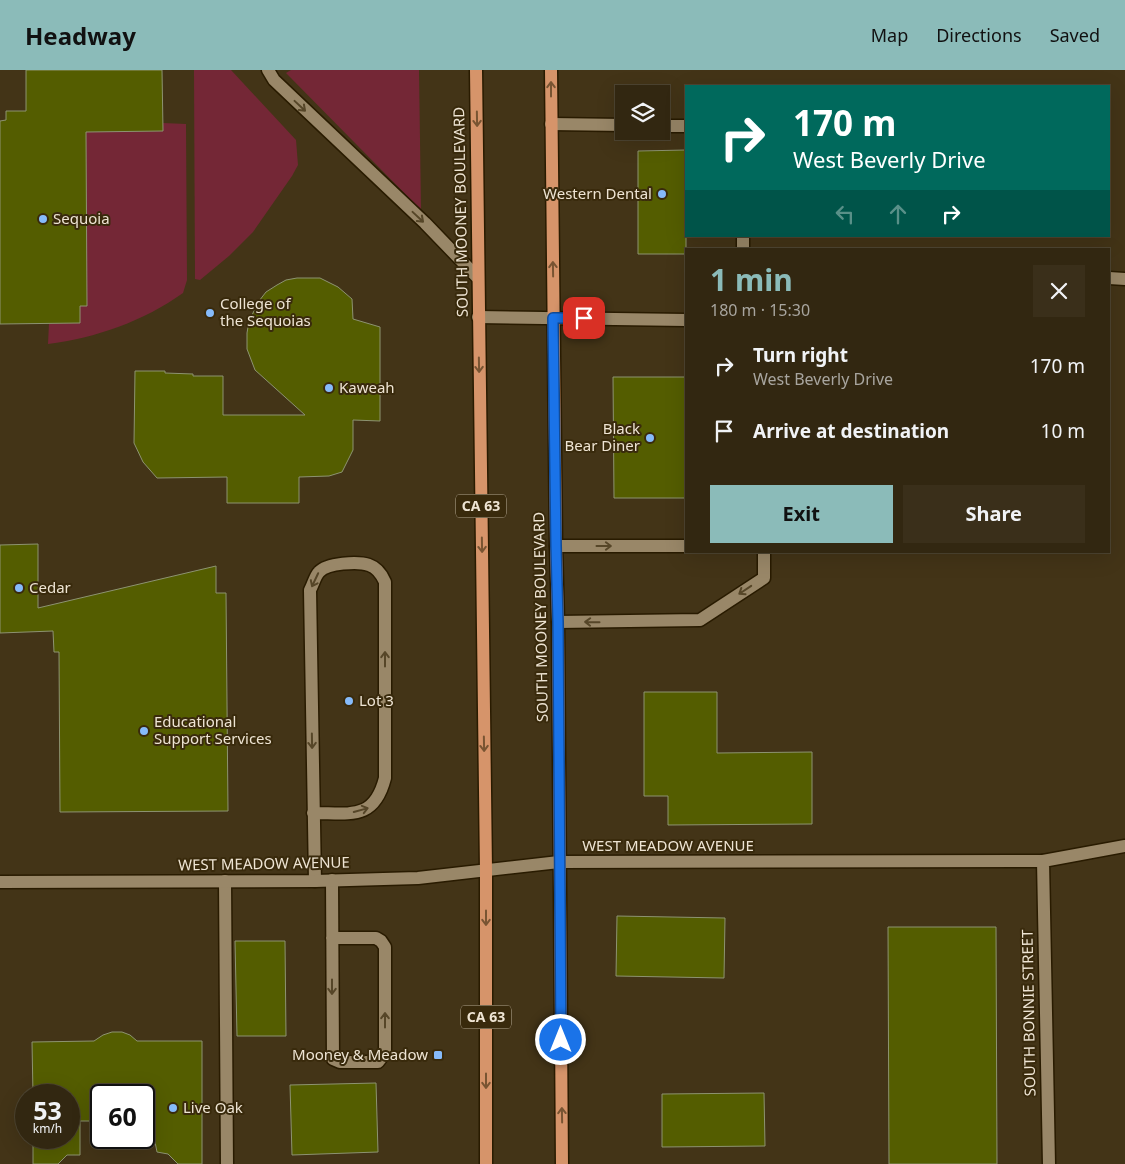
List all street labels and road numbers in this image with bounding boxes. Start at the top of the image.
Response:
street label: SOUTH MOONEY BOULEVARD [448,107,472,317]
road number: CA 63 [456,494,506,518]
street label: SOUTH MOONEY BOULEVARD [528,512,552,722]
street label: WEST MEADOW AVENUE [582,835,754,855]
street label: WEST MEADOW AVENUE [178,852,350,874]
street label: SOUTH BONNIE STREET [1017,929,1039,1097]
road number: CA 63 [461,1006,511,1029]

